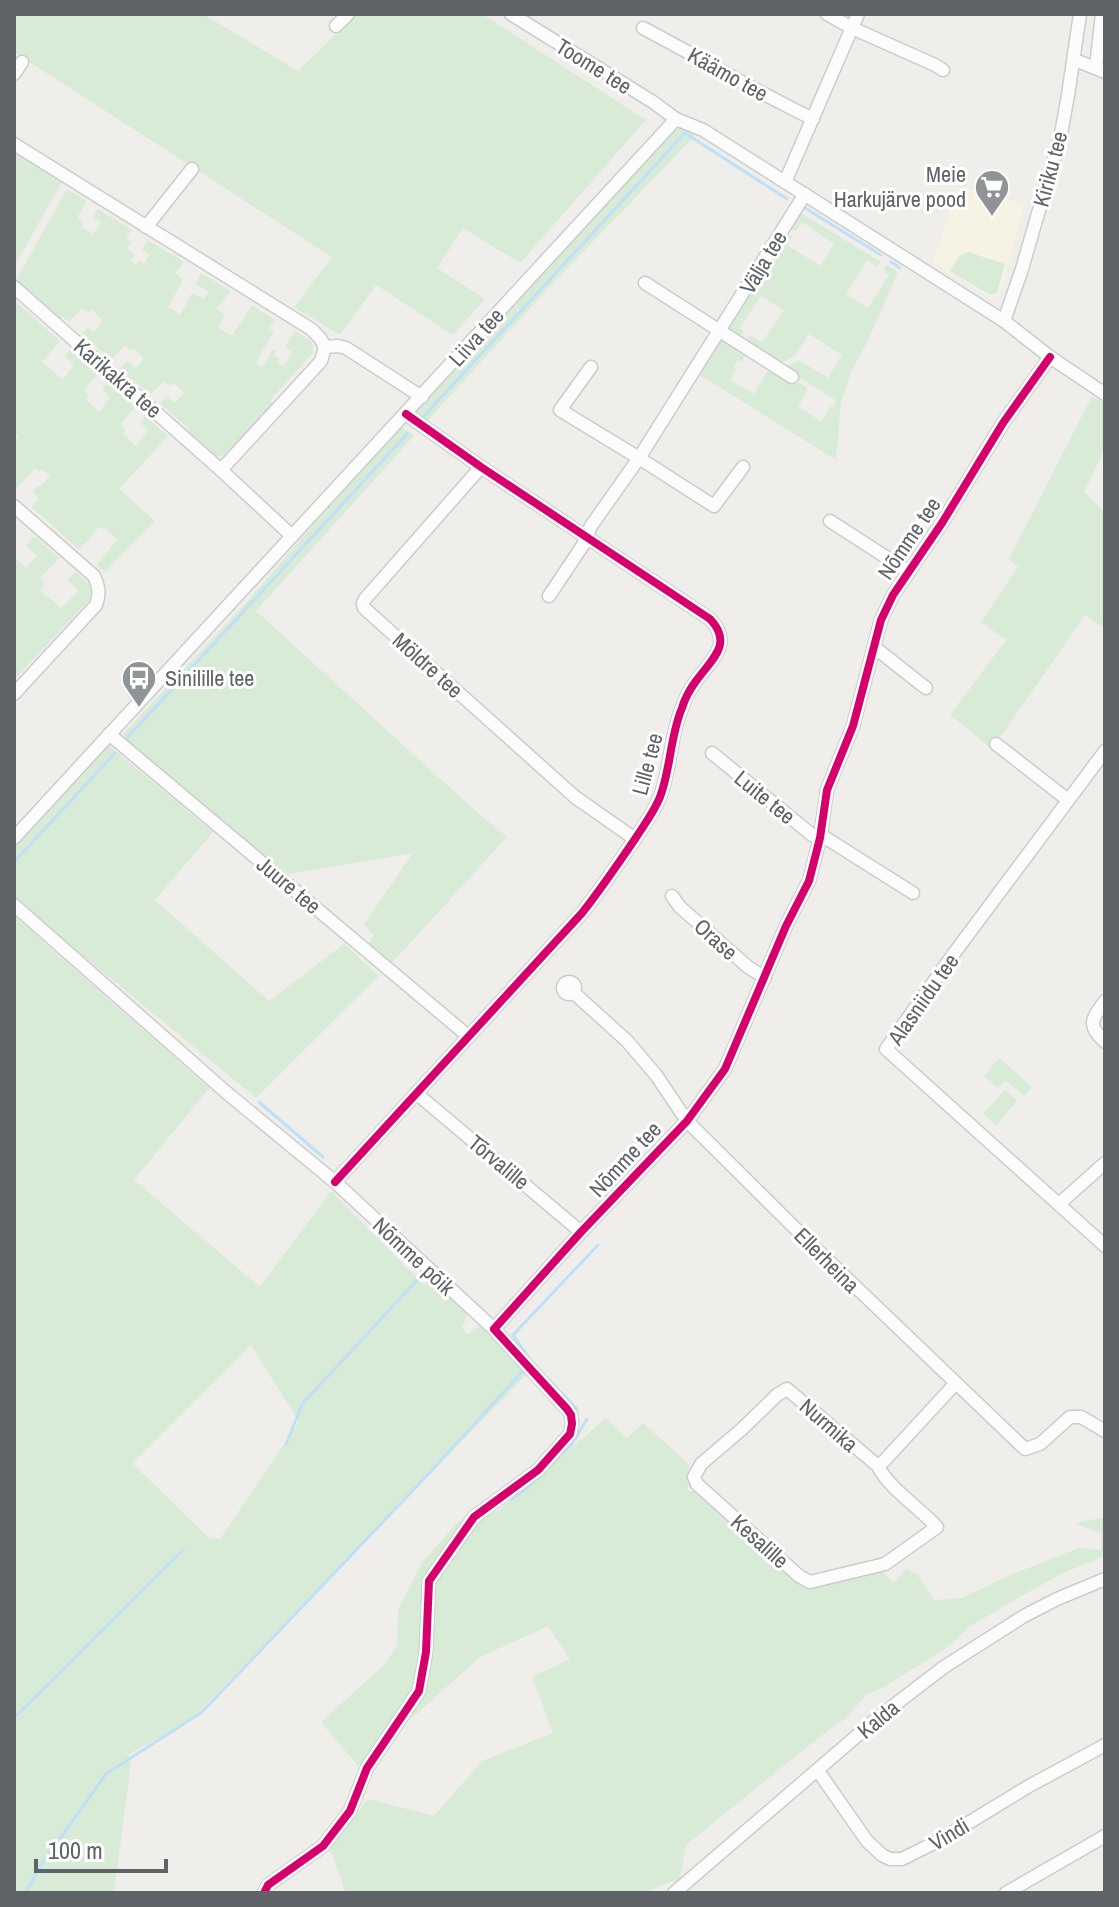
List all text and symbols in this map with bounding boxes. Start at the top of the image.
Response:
street label: Toome tee [550,31,638,101]
street label: Käämo tee [683,40,773,108]
street label: Kiriku tee [1026,128,1074,210]
place label: Meie Harkujärve pood [834,159,966,214]
supermarket icon: Meie Harkujärve pood [973,168,1011,218]
street label: Välja tee [732,225,794,299]
street label: Liiva tee [442,301,510,373]
street label: Karikakra tee [68,331,168,425]
street label: Nõmme tee [870,491,948,585]
street label: Möldre tee [386,625,470,705]
bus stop icon: Sinilille tee [120,659,158,709]
place label: Sinilille tee [165,663,254,693]
street label: Lille tee [624,730,670,798]
street label: Luite tee [728,763,802,831]
street label: Juure tee [251,849,327,921]
street label: Orase [688,911,744,967]
street label: Alasniidu tee [880,947,965,1052]
street label: Nõmme tee [582,1115,668,1203]
street label: Tõrvalille [462,1128,536,1196]
street label: Nõmme põik [366,1210,462,1303]
street label: Ellerheina [788,1221,866,1299]
street label: Nurmika [793,1391,865,1459]
street label: Kesalille [725,1507,795,1575]
street label: Kalda [851,1693,905,1745]
street label: Vindi [923,1810,975,1858]
scale bar [36,1823,166,1873]
text: 100 m [48,1834,103,1866]

